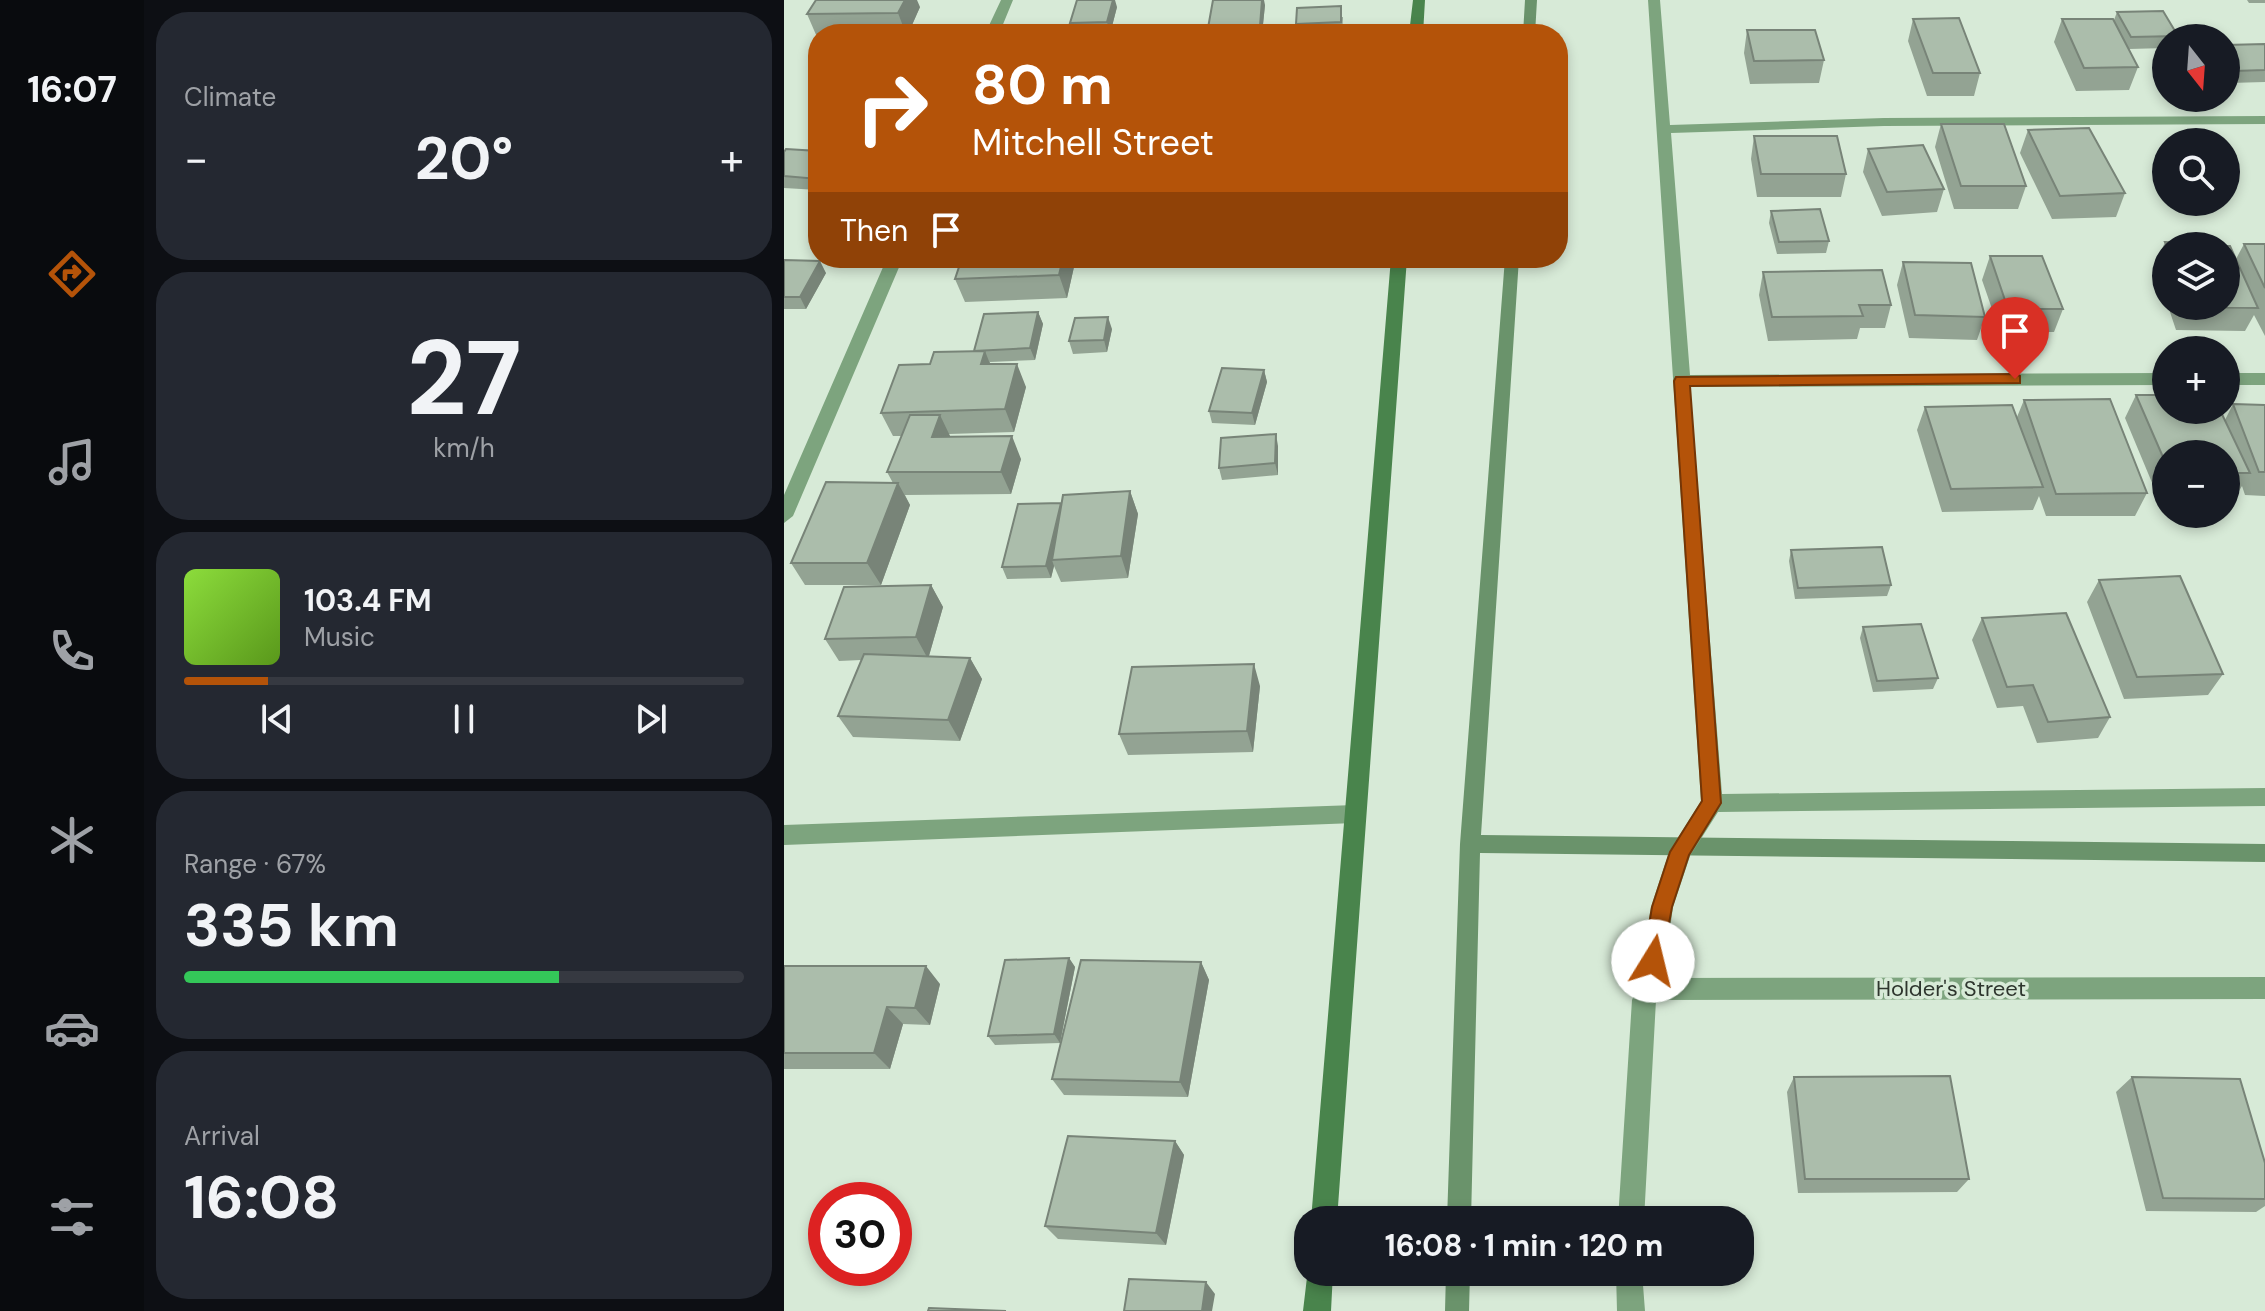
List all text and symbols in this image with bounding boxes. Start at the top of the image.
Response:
north arrow [2152,24,2240,112]
map controls [2152,24,2240,528]
text: 80 m [972,48,1113,121]
icon: right [840,56,944,160]
text: 16:07 [27,66,117,113]
text: Climate [184,80,276,114]
text: 20° [415,119,513,198]
text: Mitchell Street [972,119,1214,166]
button: search [2152,128,2240,216]
text: − [184,130,208,188]
text: + [720,130,744,188]
icon: arrive [924,208,968,252]
text: Then [840,211,908,250]
button: layers [2152,232,2240,320]
icon: directions [44,246,100,302]
pin [1981,297,2049,379]
icon: arrive [1993,309,2037,353]
text: 27 [406,311,522,446]
button: + [2152,336,2240,424]
text: km/h [433,431,495,465]
icon: music [44,434,100,490]
button: − [2152,440,2240,528]
text: 103.4 FM [304,581,432,620]
text: Music [304,620,375,654]
icon: phone [44,623,100,679]
icon: previous [255,697,299,741]
icon: pause [442,697,486,741]
icon: next [629,697,673,741]
icon: climate [44,812,100,868]
text: Range · 67% [184,847,326,881]
text: 335 km [184,886,399,965]
position arrow [1611,919,1695,1003]
street label: Holder's Street [1876,974,2026,1003]
icon: car [44,1000,100,1056]
text: Arrival [184,1119,260,1153]
text: 16:08 [184,1158,339,1237]
speed limit sign: 30 [808,1182,912,1286]
icon: filters [44,1189,100,1245]
text: 16:08 · 1 min · 120 m [1385,1226,1663,1265]

